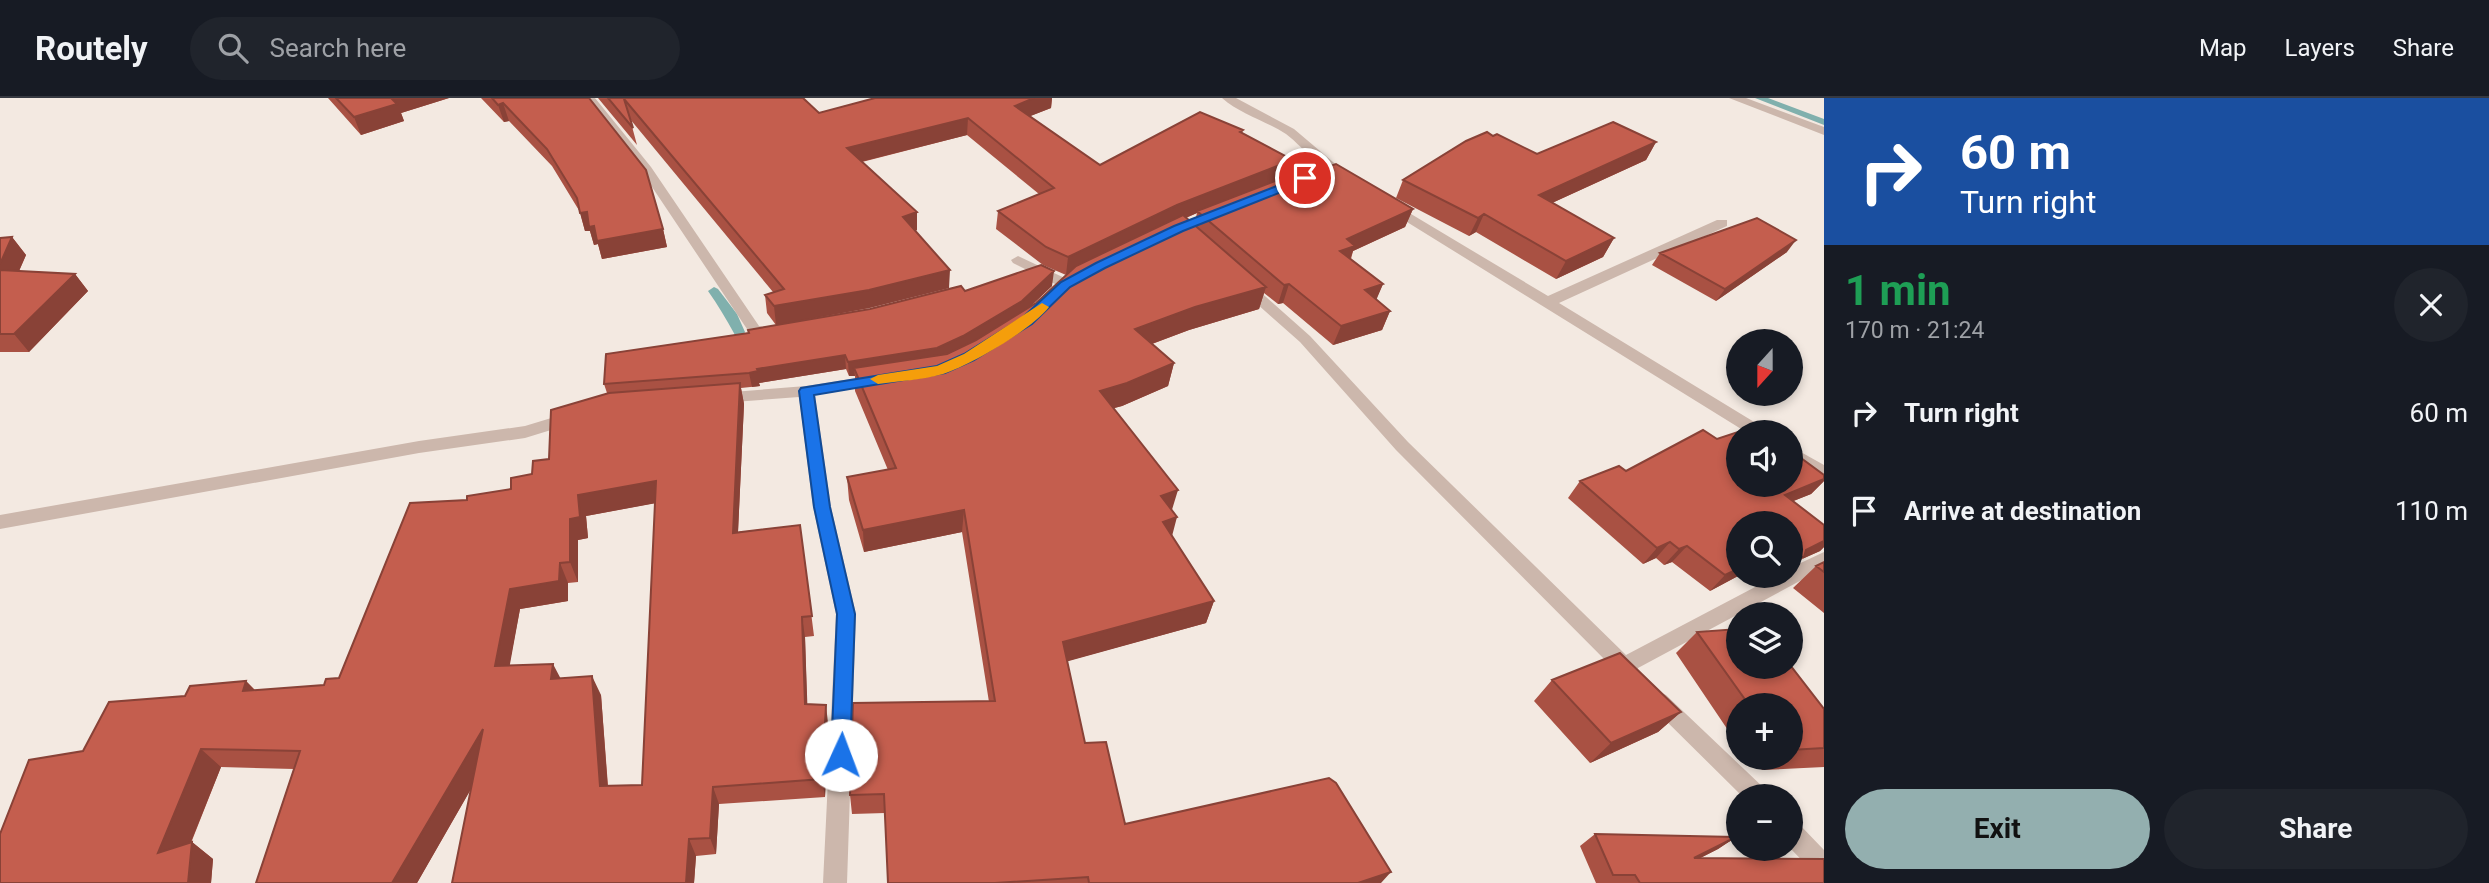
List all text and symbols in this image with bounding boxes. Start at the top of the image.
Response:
search box [190,17,680,80]
text: Routely [35,29,148,68]
icon: search [214,29,252,67]
text: Search here [270,33,406,63]
text: Map [2199,34,2247,62]
text: Layers [2285,34,2355,62]
text: Share [2393,34,2454,62]
text: 60 m [1960,124,2071,181]
icon: right [1845,126,1936,217]
pin [1275,148,1335,208]
icon: arrive [1286,159,1324,197]
text: Turn right [1960,183,2096,221]
text: 1 min [1845,266,1951,315]
button: close [2394,268,2468,342]
text: 170 m · 21:24 [1845,317,1984,344]
north arrow [1726,329,1802,406]
map controls [1726,329,1803,861]
icon: right [1845,394,1883,432]
text: Turn right [1904,398,2019,428]
text: 60 m [2410,398,2468,428]
button: sound [1726,420,1803,497]
icon: arrive [1845,492,1883,530]
text: Arrive at destination [1904,496,2141,526]
text: 110 m [2395,496,2468,526]
button: search [1726,511,1803,588]
button: layers [1726,602,1803,679]
button: + [1726,693,1803,770]
position arrow [804,718,878,792]
button: − [1726,784,1803,861]
button: Exit [1845,789,2150,869]
button: Share [2164,789,2468,869]

